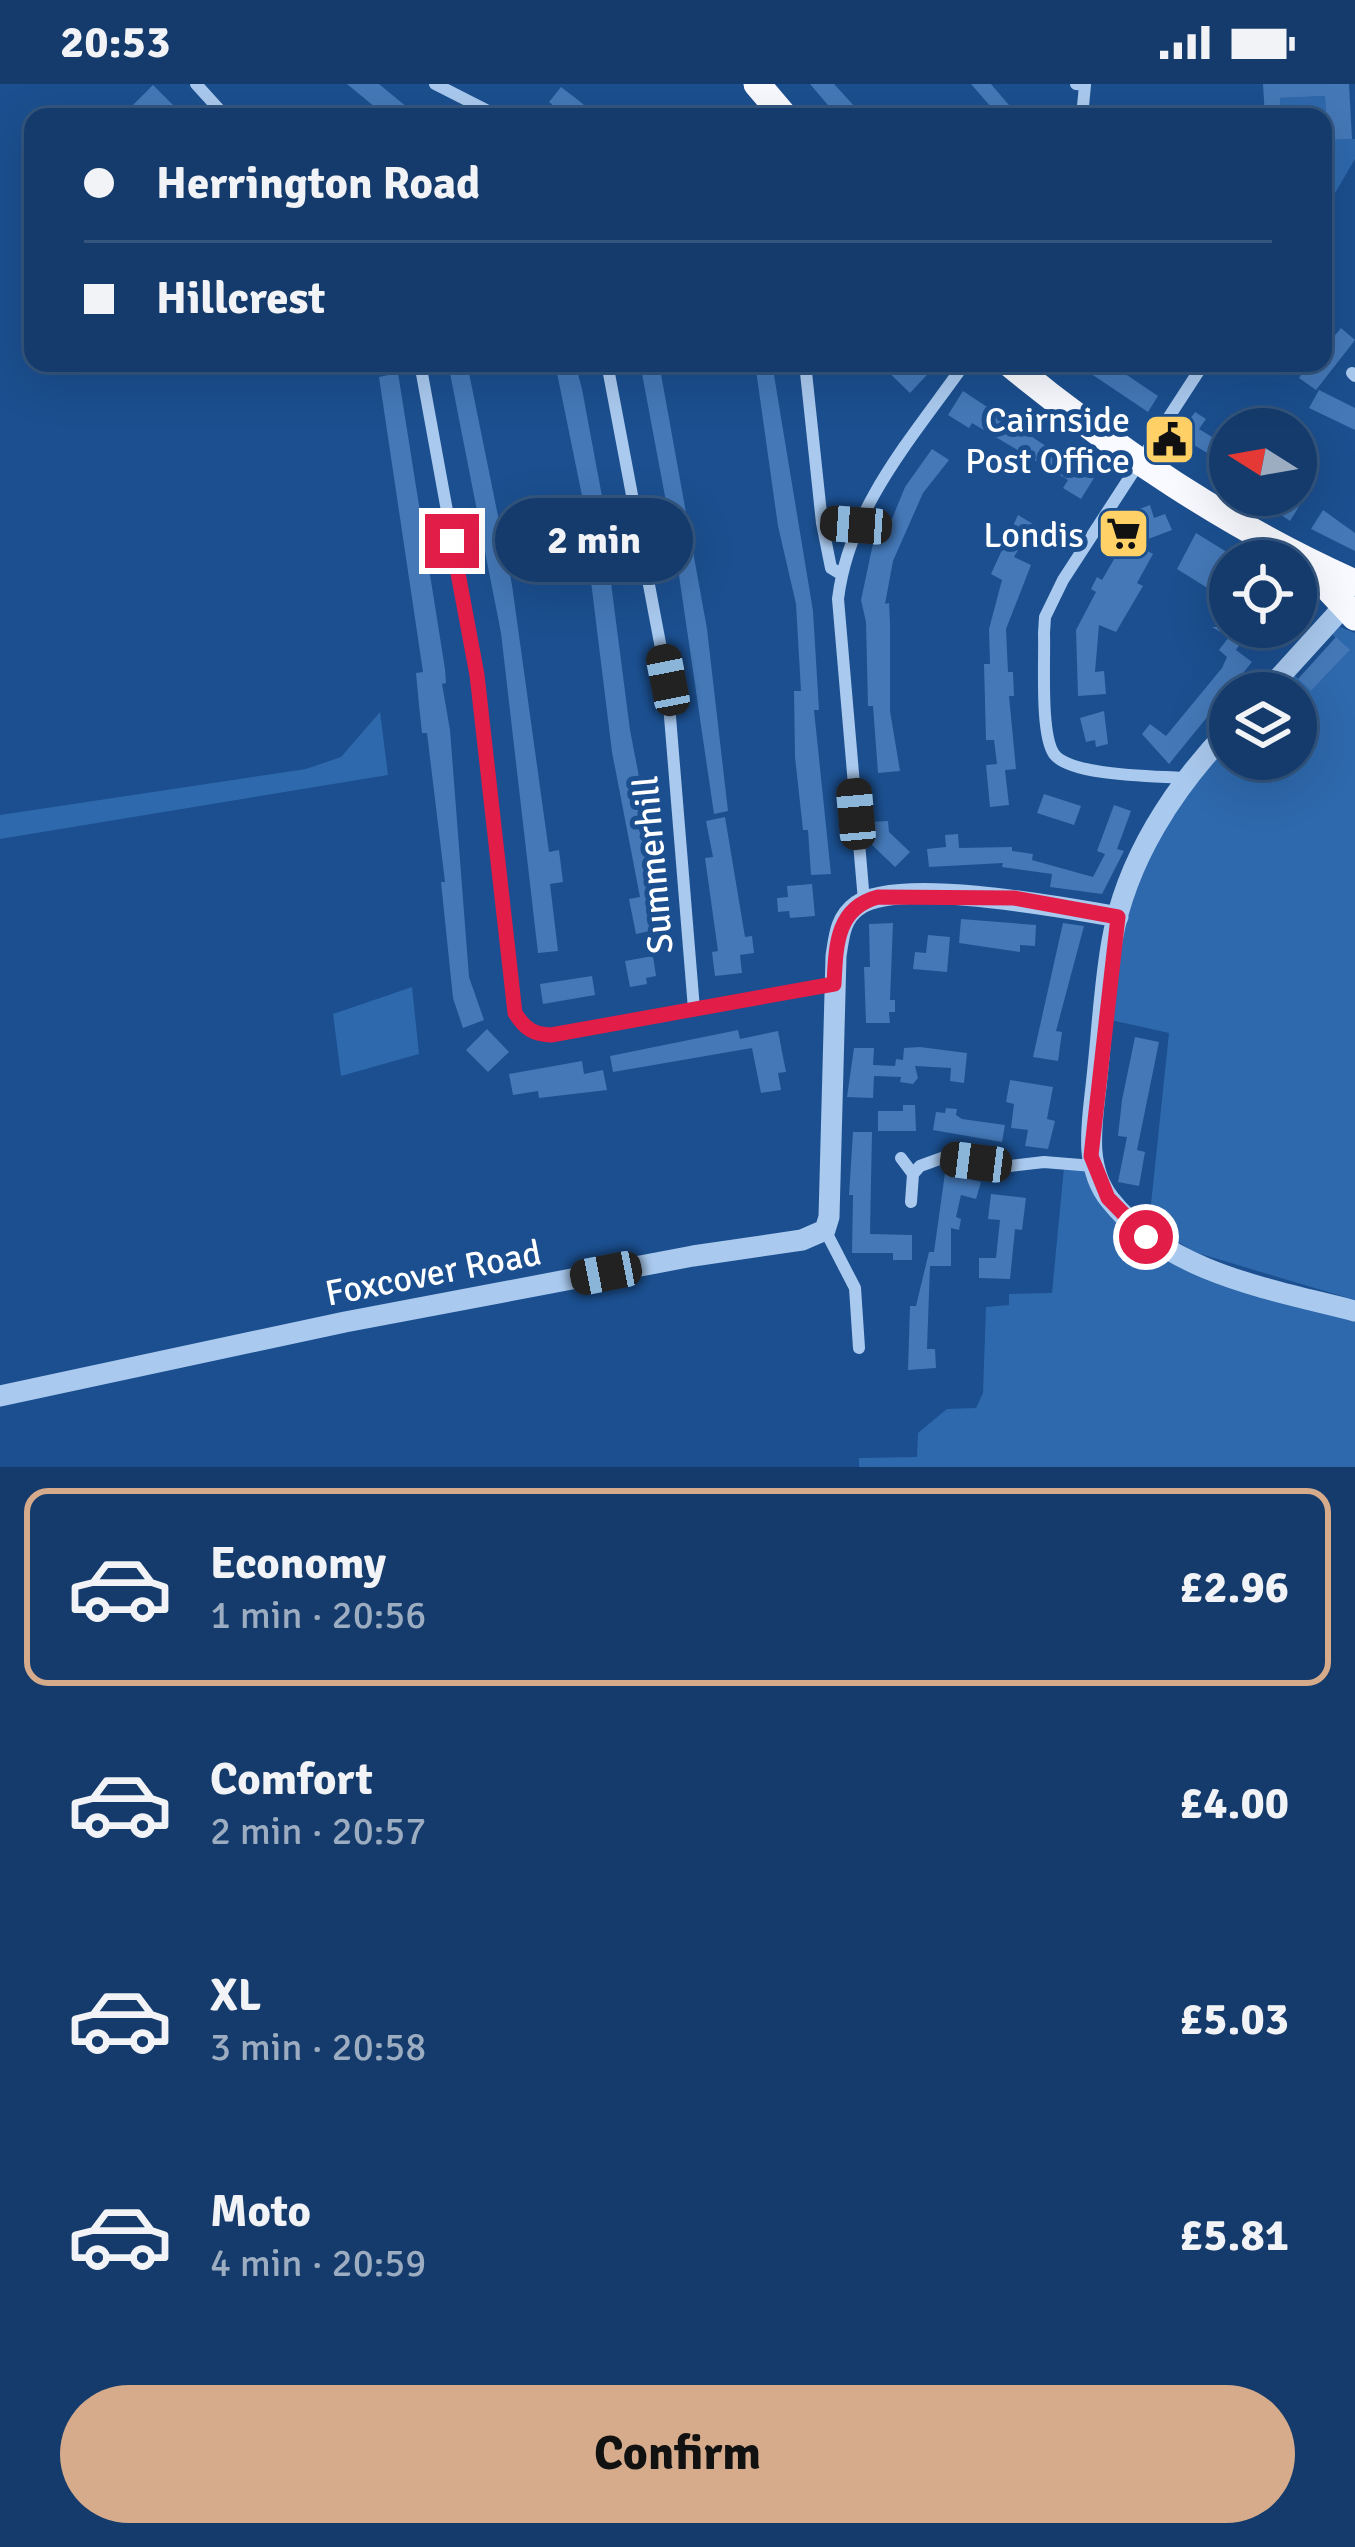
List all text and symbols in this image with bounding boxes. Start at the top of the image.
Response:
text: 20:53 [60,15,170,70]
text: Herrington Road [156,156,480,211]
text: Hillcrest [156,271,325,326]
place label: Cairnside Post Office [965,398,1130,484]
north arrow [1209,408,1317,516]
map controls [1209,408,1317,780]
public building icon: Cairnside Post Office [1141,412,1197,468]
callout: 2 min [494,499,692,583]
car [819,505,893,545]
supermarket icon: Londis [1095,506,1151,562]
place label: Londis [983,513,1084,558]
route end [425,514,479,568]
text: 2 min [547,516,641,564]
button: locate [1209,540,1317,648]
car [643,641,693,719]
button: layers [1209,672,1317,780]
street label: Summerhill [623,774,684,956]
car [835,777,877,851]
car [938,1140,1014,1184]
route start [1119,1210,1173,1264]
street label: Foxcover Road [322,1230,545,1316]
car [567,1248,645,1298]
icon: car [66,1533,174,1641]
text: Economy [210,1536,386,1591]
text: £2.96 [1179,1560,1289,1615]
text: 1 min · 20:56 [210,1591,426,1639]
icon: car [66,1749,174,1857]
text: Comfort [210,1752,373,1807]
text: £4.00 [1179,1776,1289,1831]
text: 2 min · 20:57 [210,1807,426,1855]
icon: car [66,1965,174,2073]
text: XL [210,1968,261,2023]
text: £5.03 [1179,1992,1289,2047]
text: 3 min · 20:58 [210,2023,426,2071]
icon: car [66,2181,174,2289]
text: Moto [210,2184,311,2239]
text: £5.81 [1179,2208,1289,2263]
text: 4 min · 20:59 [210,2239,426,2287]
button: Confirm [60,2385,1295,2523]

